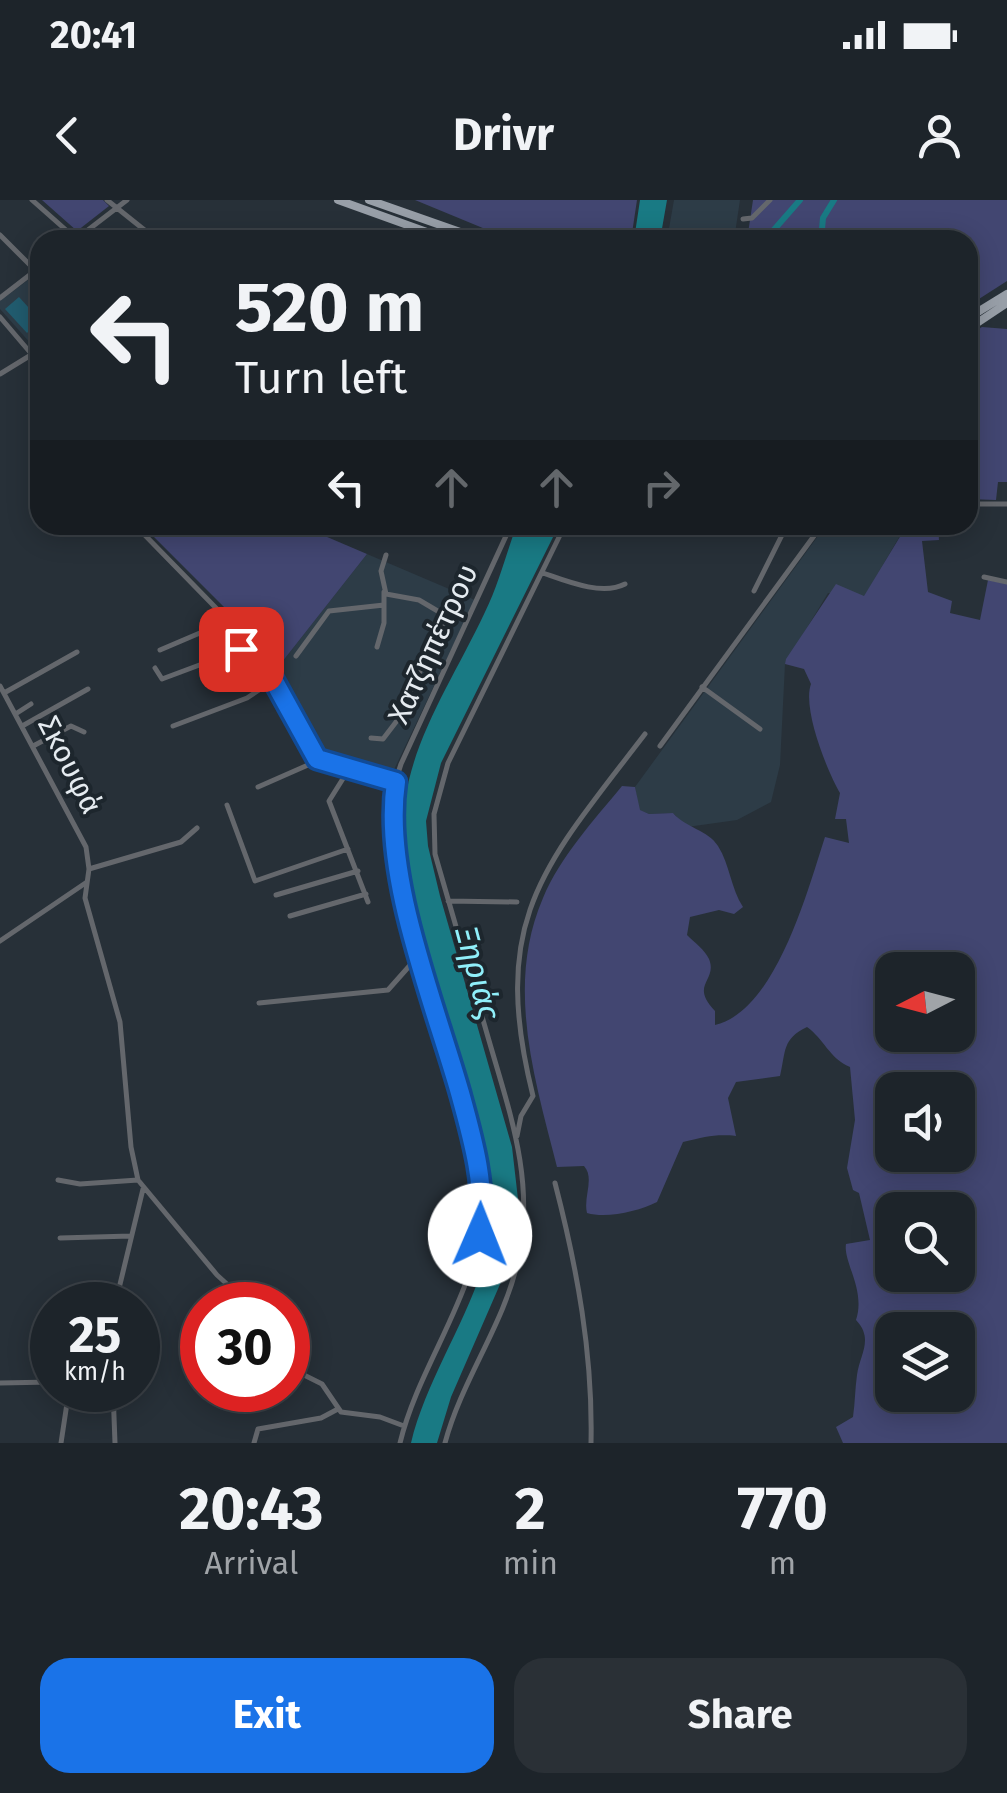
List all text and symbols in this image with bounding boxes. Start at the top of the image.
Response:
text: 20:41 [50,12,137,58]
icon: back [40,108,95,163]
text: Drivr [453,108,554,162]
icon: person [912,108,967,163]
text: 520 m [235,266,424,350]
icon: left [70,270,200,400]
text: Turn left [235,351,407,405]
icon: left [319,460,374,515]
icon: ahead [424,460,479,515]
icon: ahead [529,460,584,515]
icon: right [634,460,689,515]
street label: Χατζηπέτρου [380,559,486,729]
pin [199,607,284,692]
icon: arrive [214,622,269,677]
street label: Σκουφά [30,710,110,820]
water label: Ξηριάς [447,922,509,1025]
north arrow [875,952,975,1052]
map controls [875,952,975,1412]
button: sound [875,1072,975,1172]
position arrow [428,1183,532,1287]
button: search [875,1192,975,1292]
speed limit sign: 30 [180,1282,310,1412]
text: 25 [69,1305,121,1365]
button: layers [875,1312,975,1412]
text: km/h [64,1357,126,1387]
text: 20:43 [179,1473,324,1545]
text: 2 [515,1473,546,1545]
text: 770 [737,1473,828,1545]
text: Arrival [205,1544,298,1582]
text: min [503,1544,558,1582]
text: m [769,1544,796,1582]
button: Exit [40,1658,494,1773]
button: Share [514,1658,967,1773]

